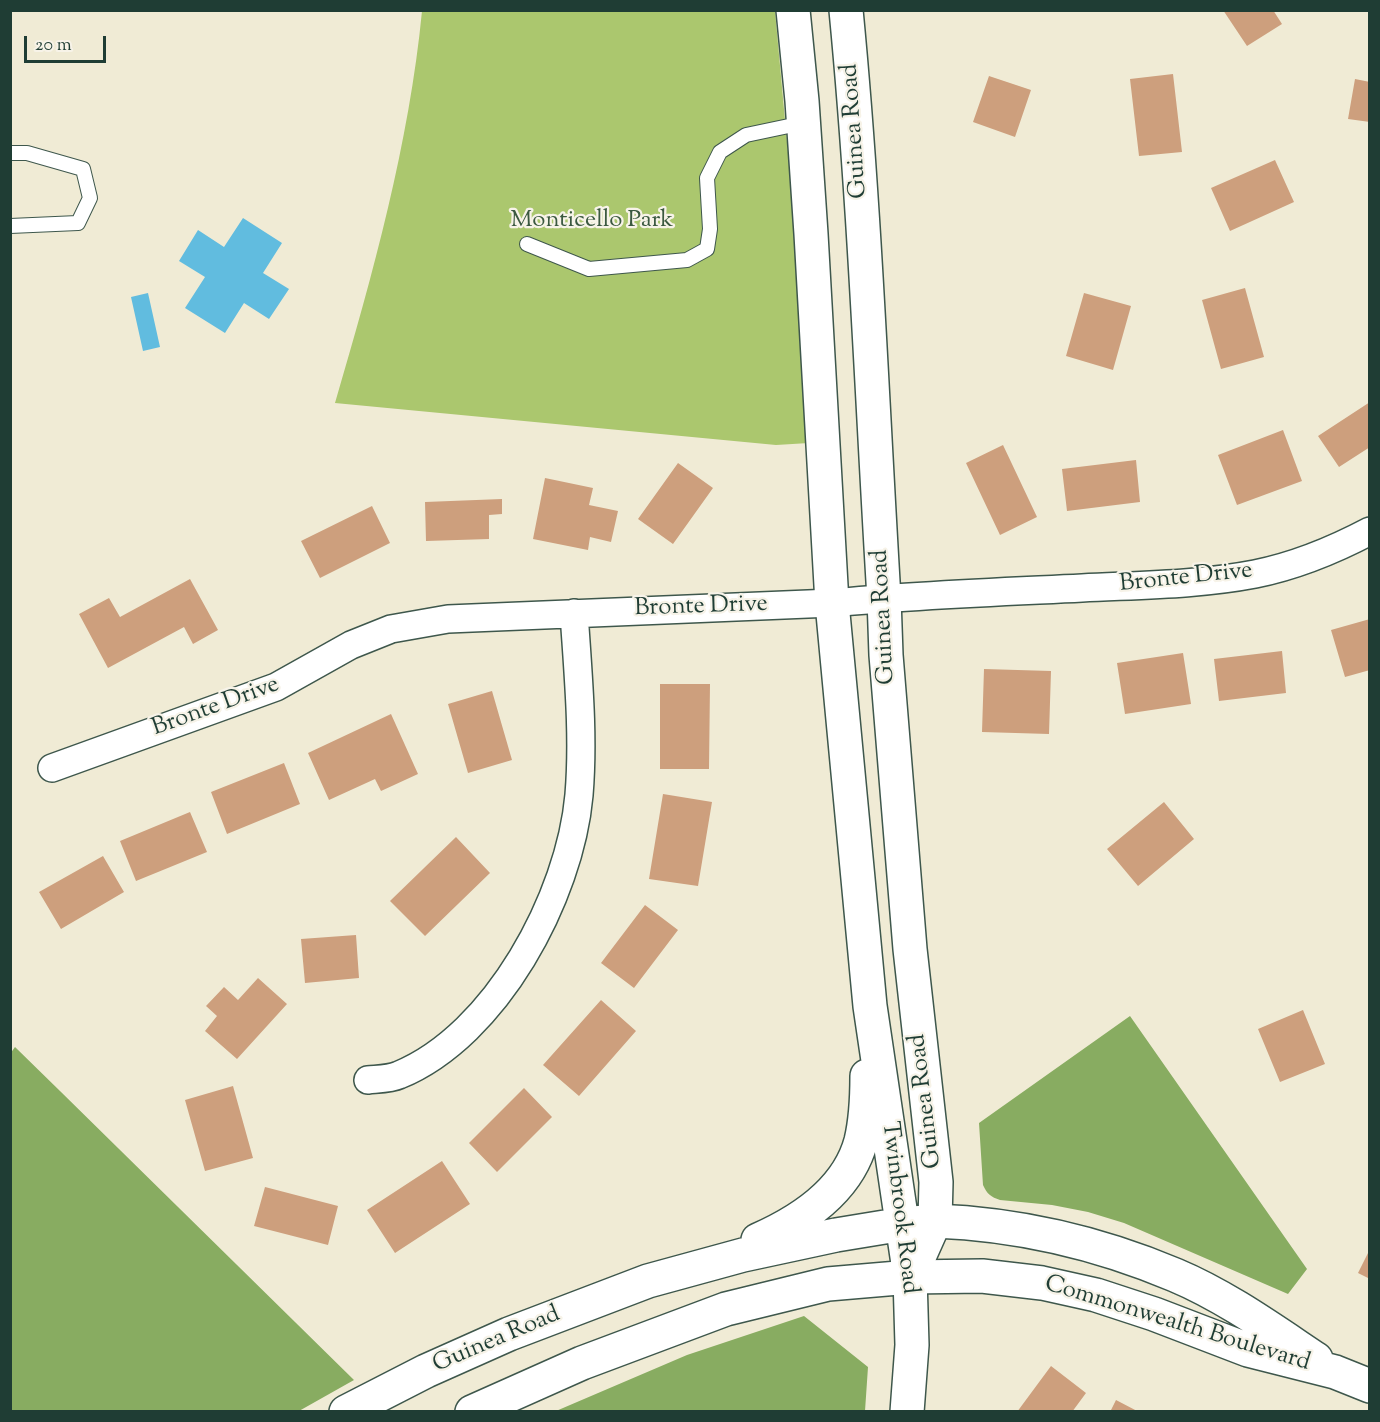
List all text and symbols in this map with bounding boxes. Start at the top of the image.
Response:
scale bar [27,24,110,62]
text: 20 m [35,33,72,59]
street label: Guinea Road [837,62,875,200]
park label: Monticello Park [511,208,673,236]
street label: Guinea Road [867,549,903,685]
street label: Bronte Drive [1118,558,1254,600]
street label: Bronte Drive [634,591,768,625]
street label: Bronte Drive [148,672,284,744]
street label: Guinea Road [904,1032,950,1170]
street label: Twinbrook Road [873,1120,923,1296]
street label: Commonwealth Boulevard [1041,1271,1313,1379]
street label: Guinea Road [429,1301,565,1381]

